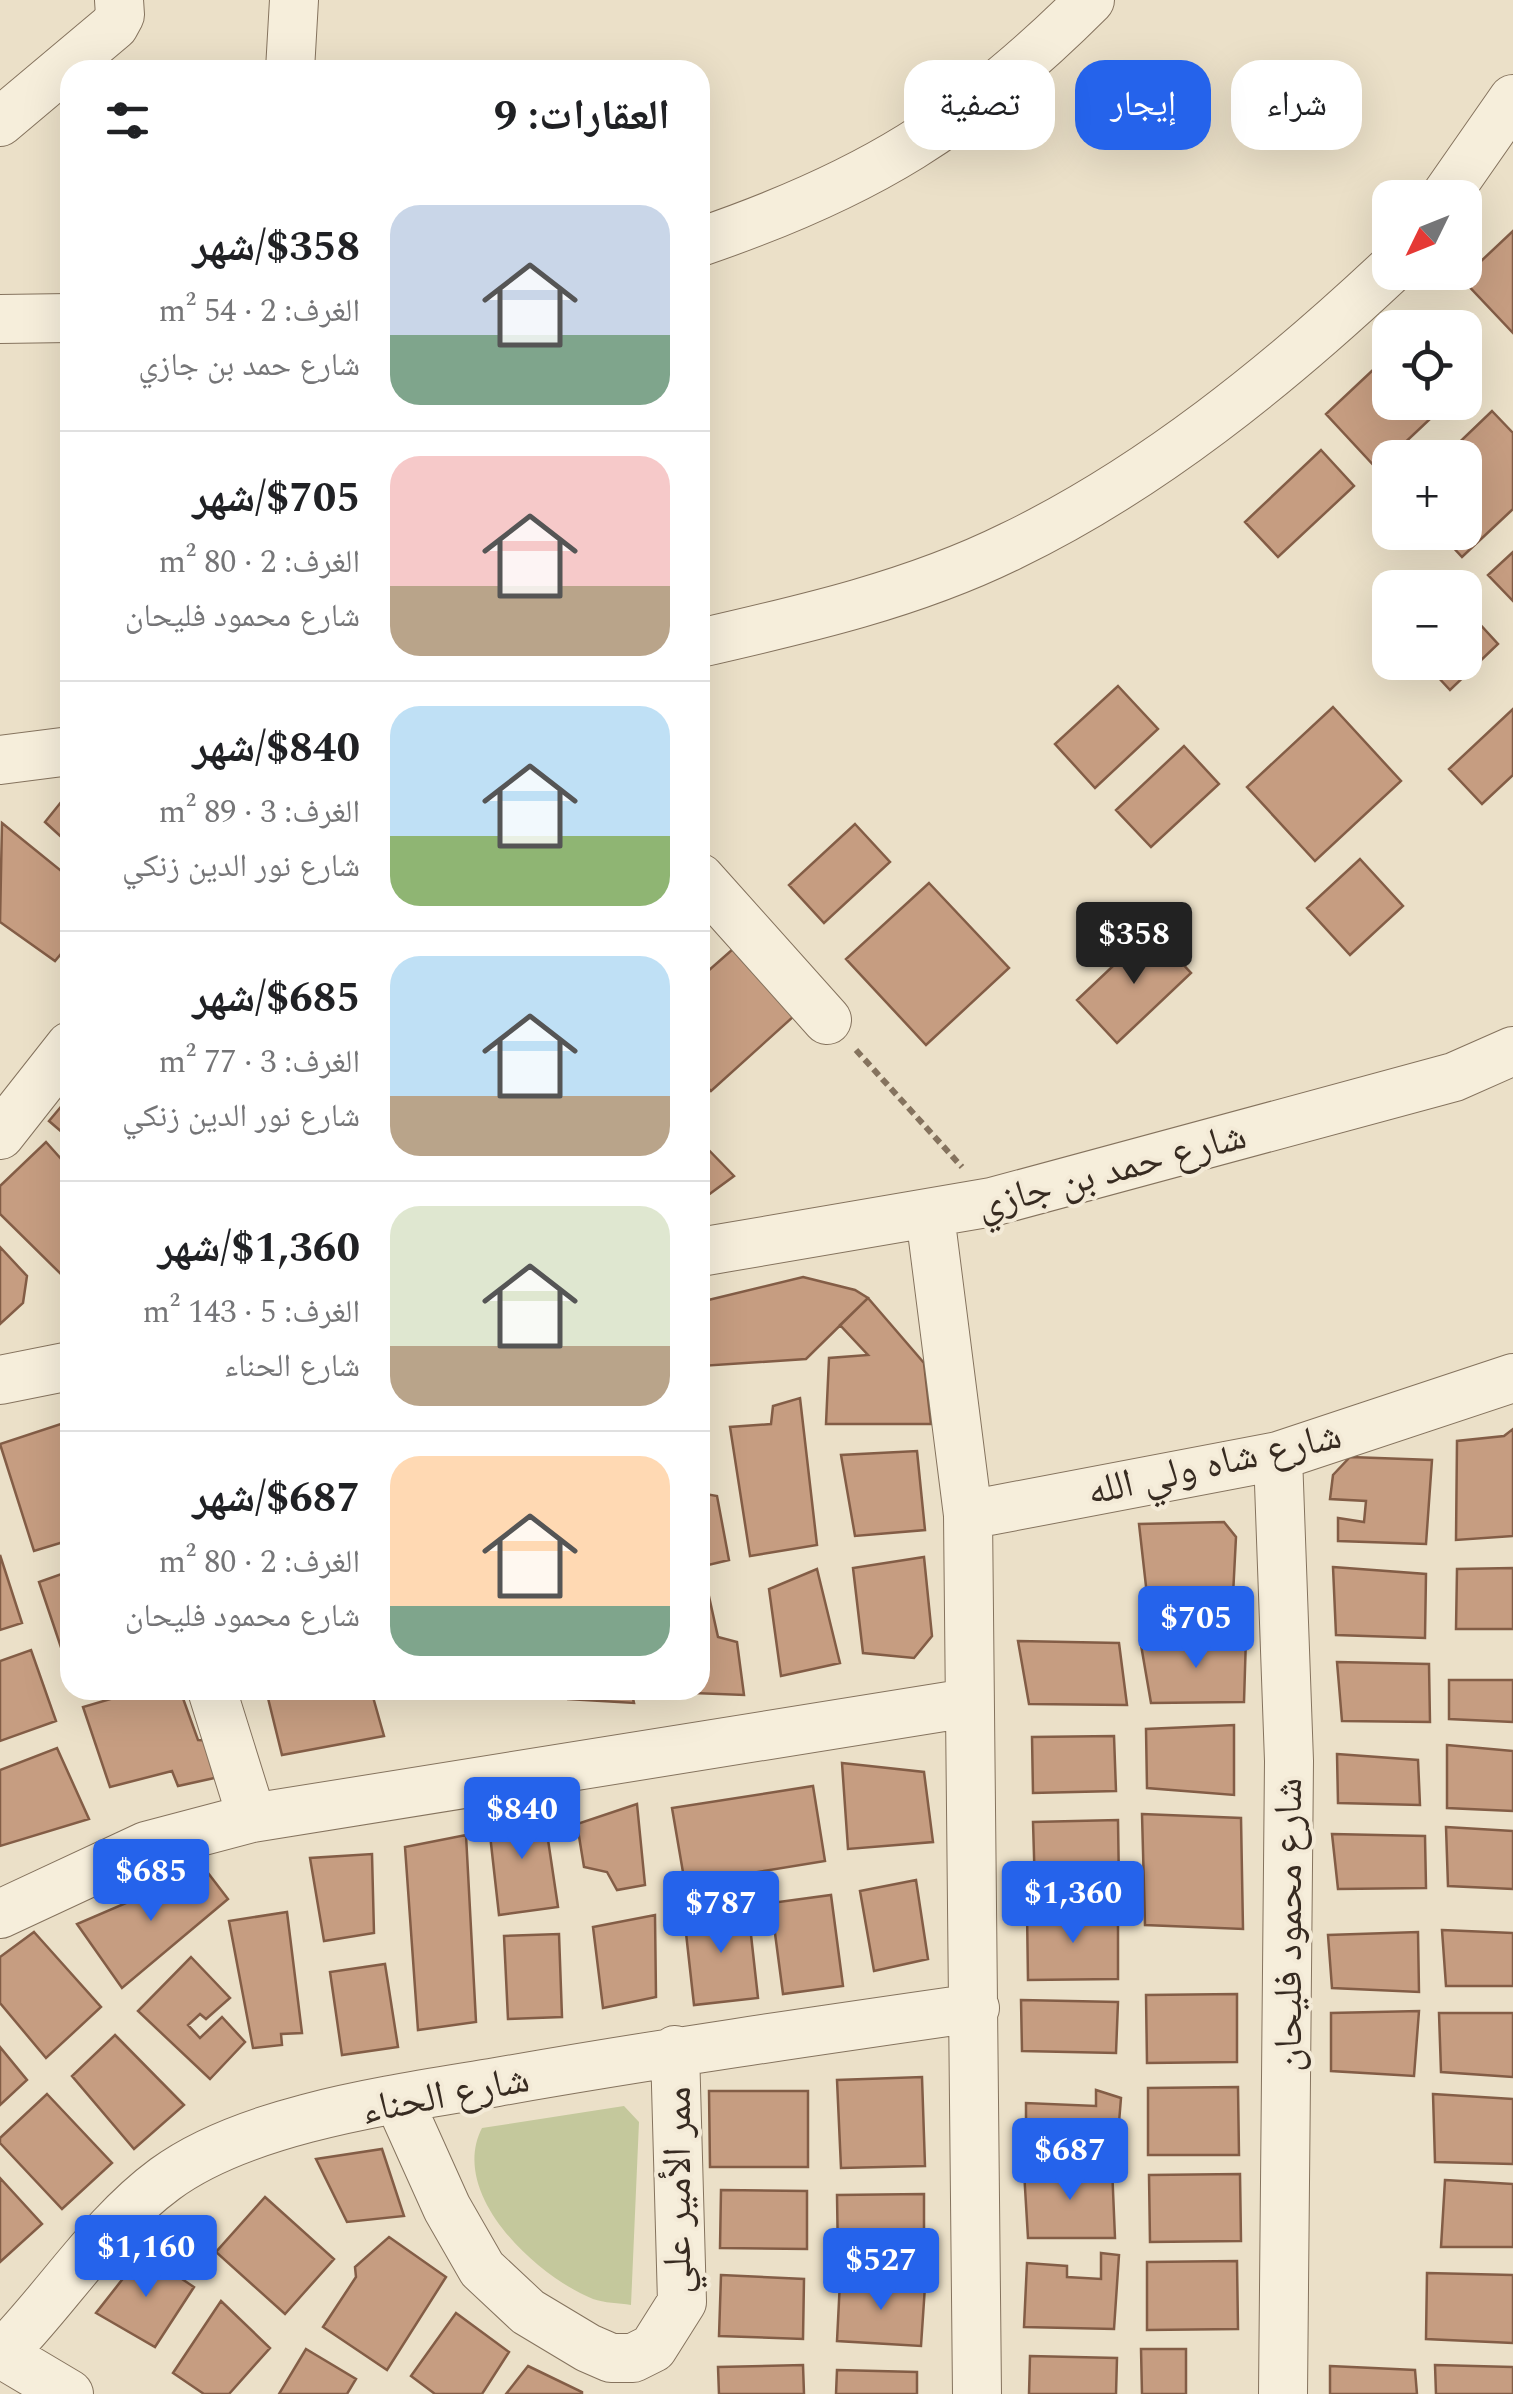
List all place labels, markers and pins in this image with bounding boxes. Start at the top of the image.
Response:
pin: $358 [1075,902,1193,987]
pin: $705 [1137,1586,1255,1671]
pin: $840 [463,1777,581,1862]
pin: $685 [92,1839,210,1924]
pin: $1,360 [992,1861,1154,1946]
pin: $787 [662,1871,780,1956]
pin: $687 [1011,2118,1129,2203]
pin: $1,160 [65,2215,227,2300]
pin: $527 [822,2228,940,2313]

